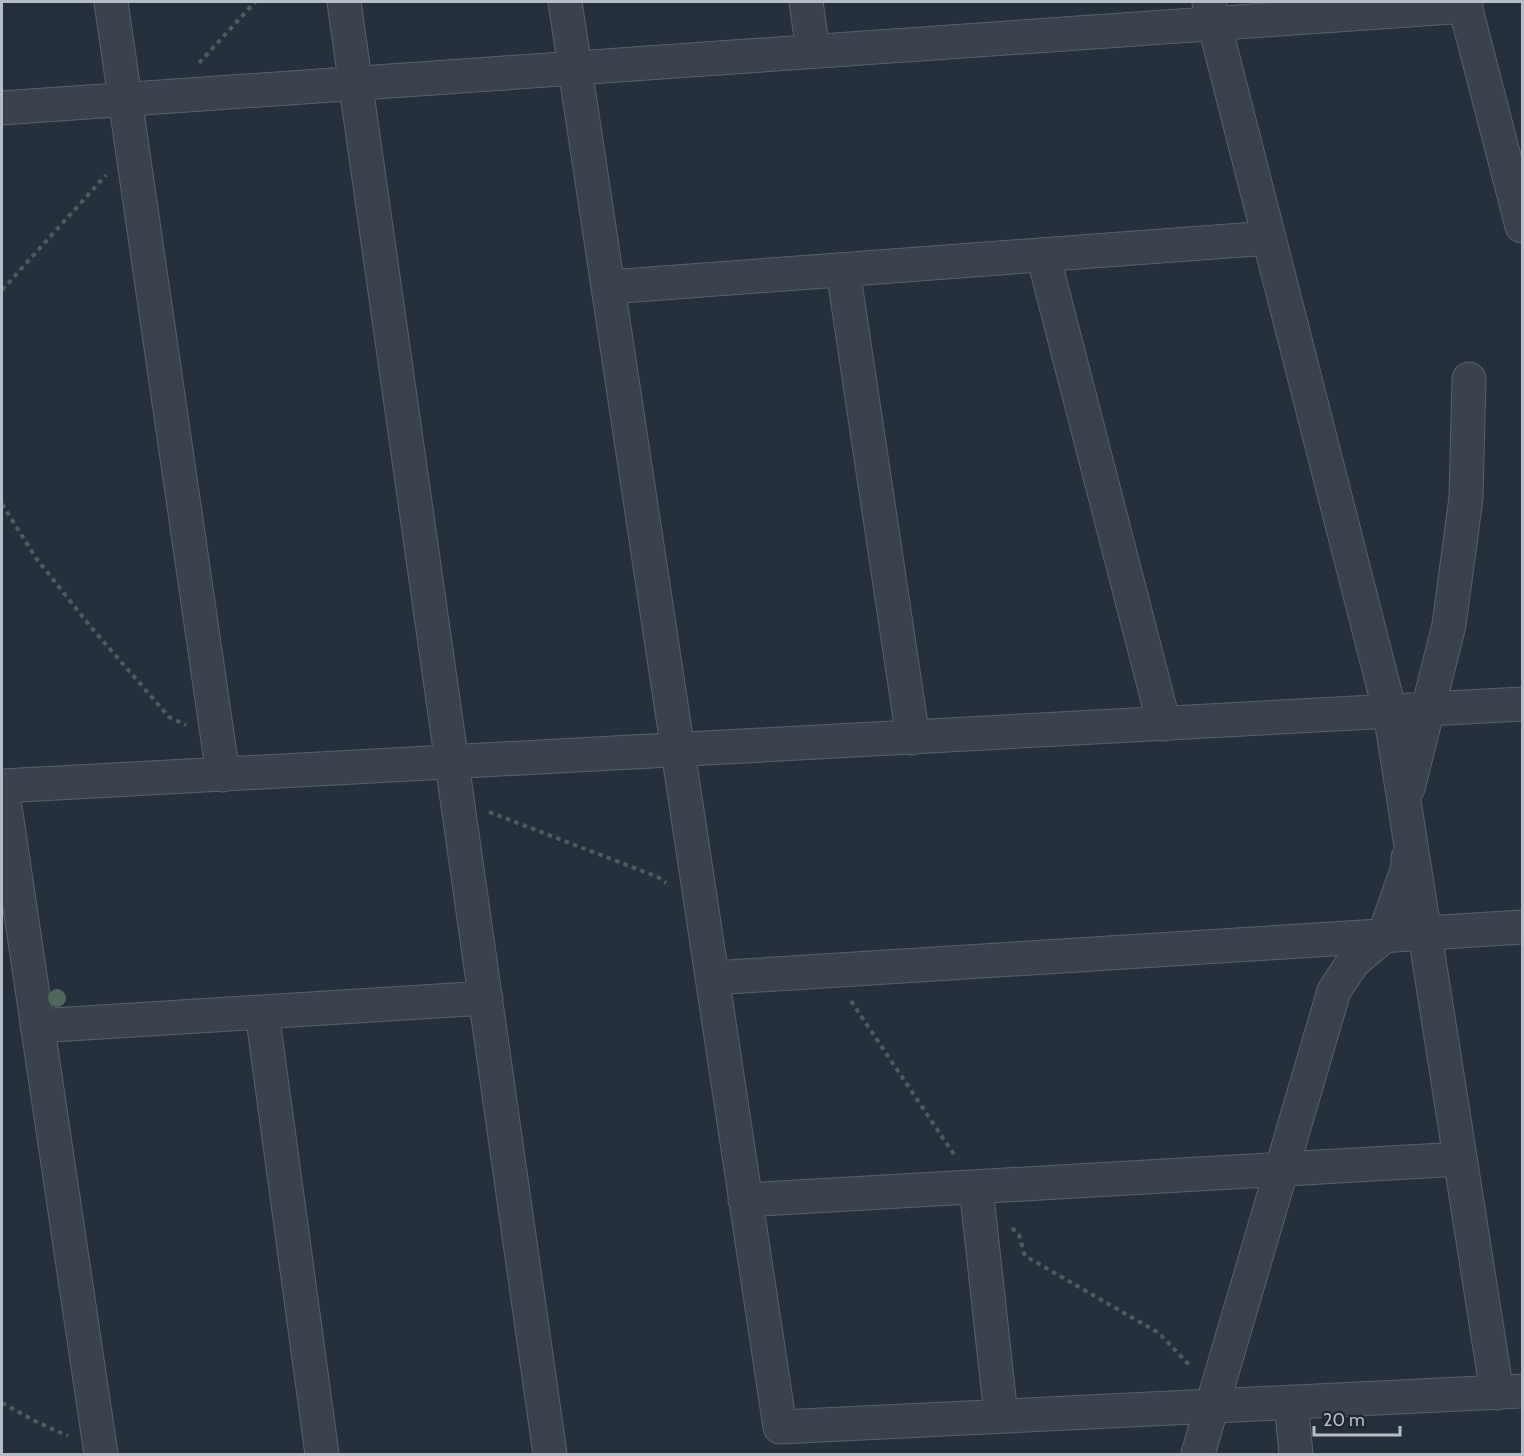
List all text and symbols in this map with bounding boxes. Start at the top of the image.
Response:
scale bar [1314,1399,1400,1437]
text: 20 m [1323,1409,1365,1431]

